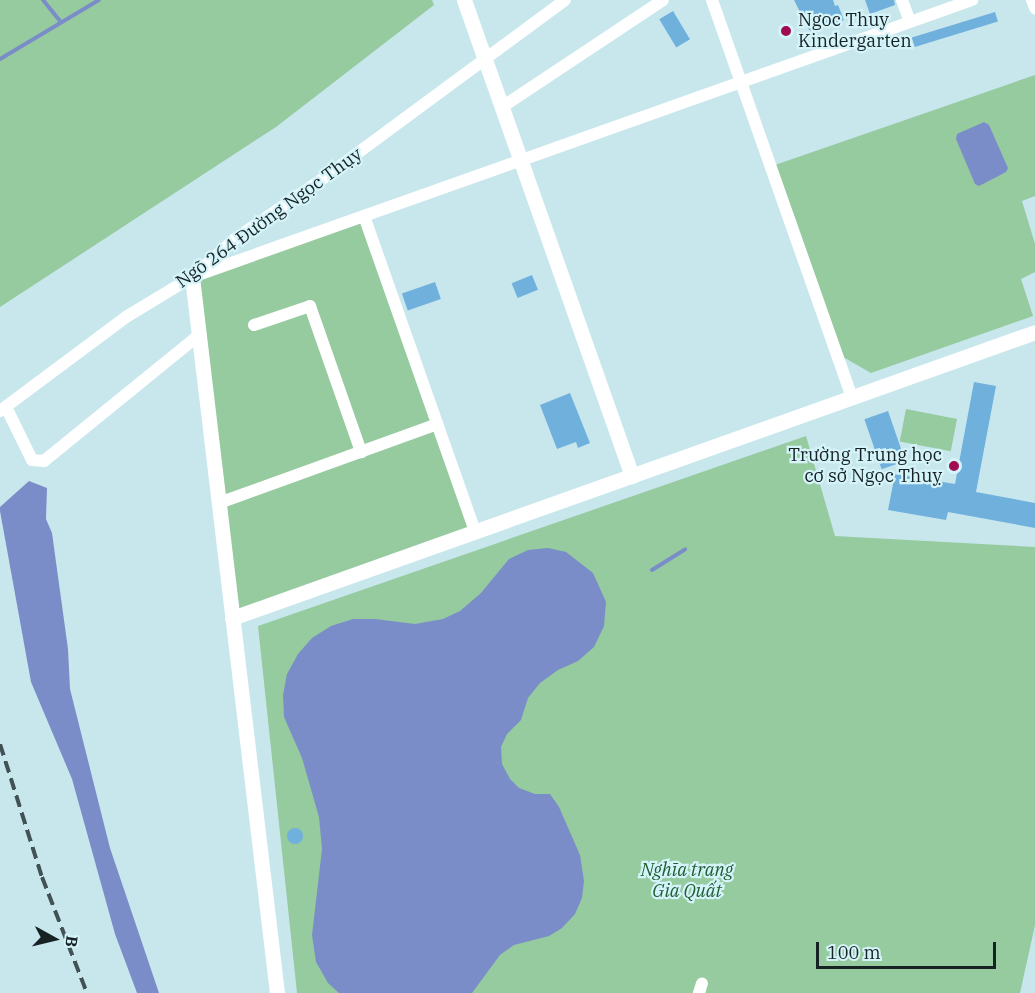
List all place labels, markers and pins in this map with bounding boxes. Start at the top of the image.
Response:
place label: Ngoc Thuy Kindergarten [798,10,912,52]
marker: Ngoc Thuy Kindergarten [779,24,793,38]
place label: Trường Trung học cơ sở Ngọc Thuỵ [788,445,942,488]
marker: Trường Trung học cơ sở Ngọc Thuỵ [947,459,961,473]

